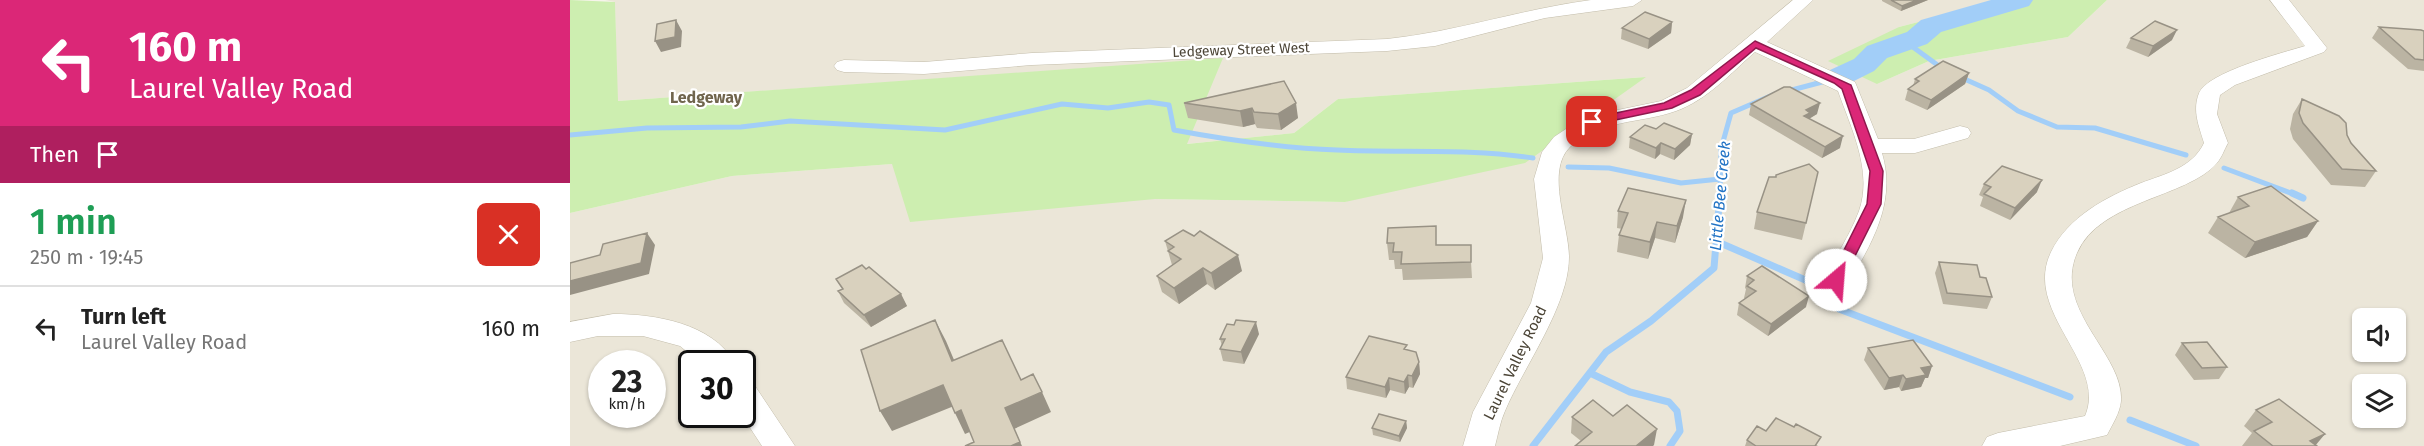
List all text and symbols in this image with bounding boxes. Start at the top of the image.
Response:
text: 160 m [129,22,242,72]
icon: left [30,24,108,102]
street label: Ledgeway Street West [1172,39,1311,61]
text: Laurel Valley Road [129,73,353,105]
district label: Ledgeway [670,88,743,107]
pin [1566,96,1617,147]
icon: arrive [1575,105,1608,138]
icon: arrive [91,138,124,171]
water label: Little Bee Creek [1706,140,1734,252]
text: Then [30,141,79,168]
text: 1 min [30,200,117,244]
button: close [477,203,540,266]
text: 250 m · 19:45 [30,245,143,269]
position arrow [1804,248,1868,312]
text: Turn left [81,303,166,330]
street label: Laurel Valley Road [1480,303,1550,423]
map controls [2352,308,2406,428]
button: sound [2352,308,2406,362]
icon: left [30,312,63,345]
text: 160 m [482,315,540,342]
text: Laurel Valley Road [81,330,247,354]
speed limit sign: 30 [678,350,756,428]
text: 23 [612,364,642,400]
button: layers [2352,374,2406,428]
text: km/h [608,395,646,413]

